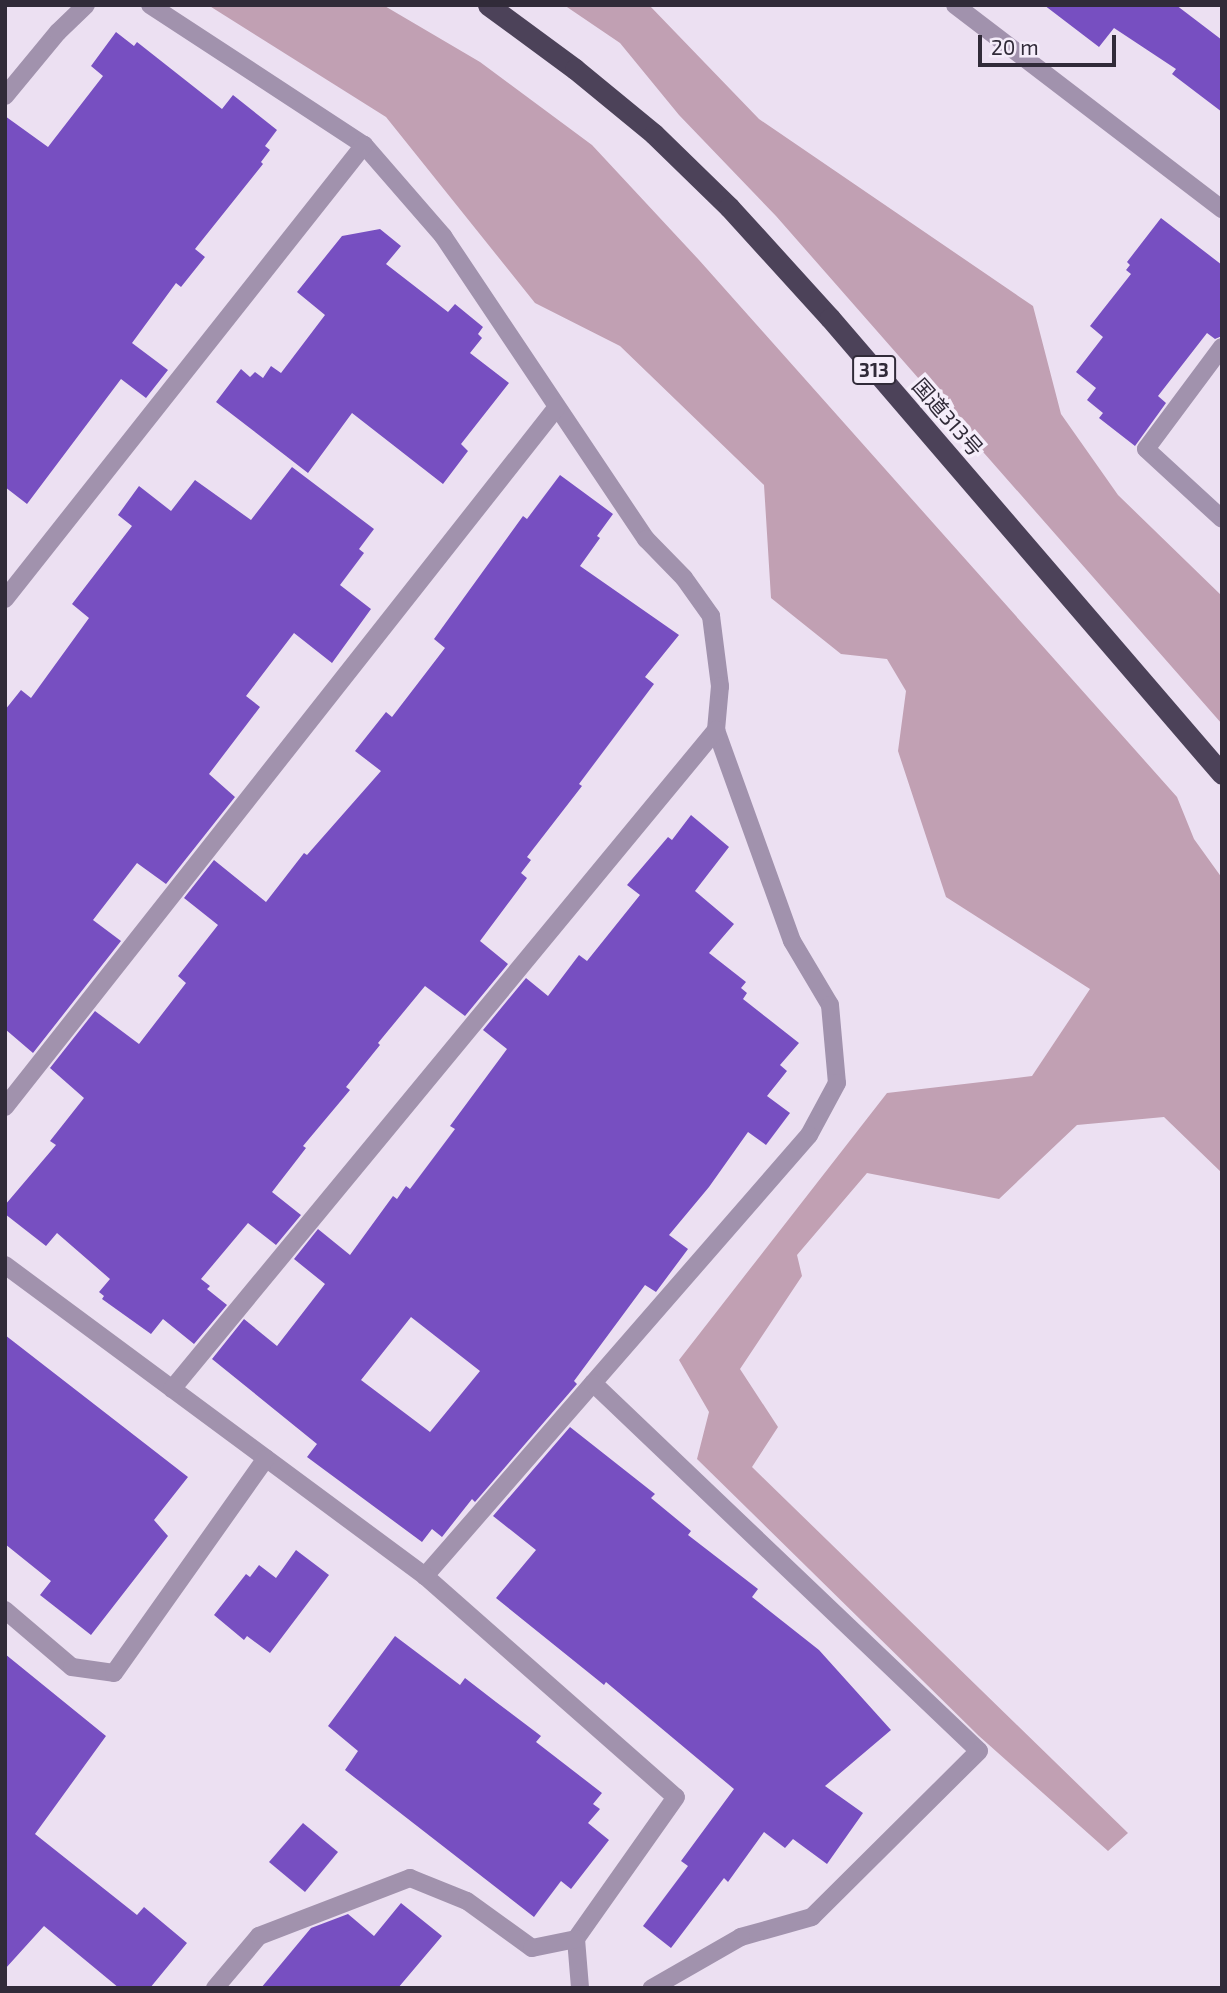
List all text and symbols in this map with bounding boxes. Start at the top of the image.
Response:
scale bar [982,21,1120,65]
text: 20 m [991,34,1039,59]
road number: 313 [851,354,897,386]
street label: 国道313号 [907,373,989,461]

